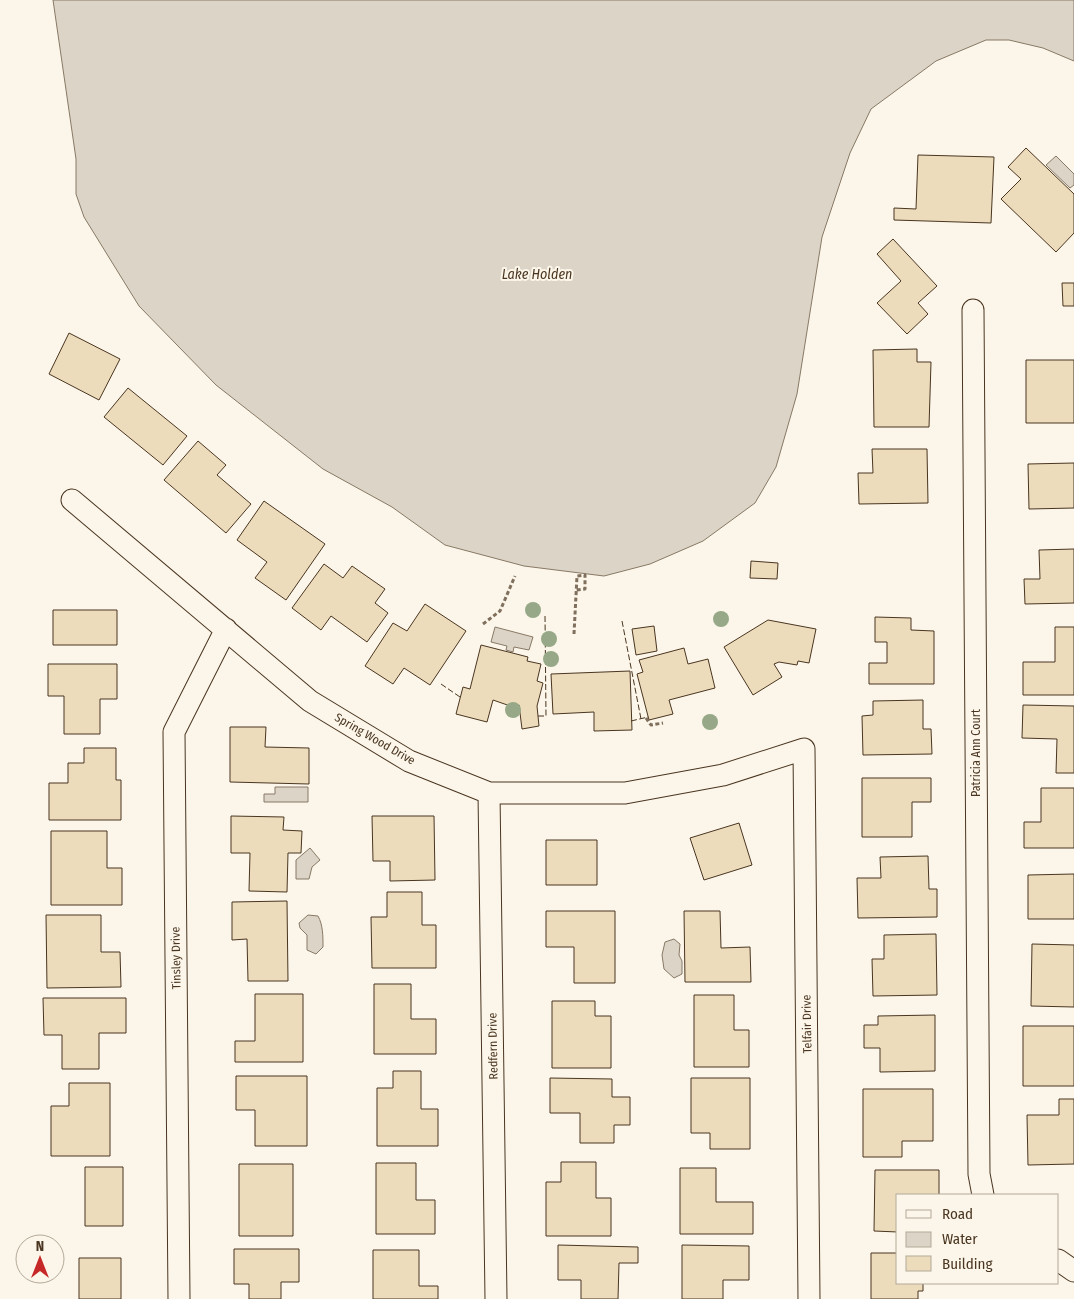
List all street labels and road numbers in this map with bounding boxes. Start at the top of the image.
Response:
street label: Patricia Ann Court [969,709,983,797]
street label: Spring Wood Drive [332,710,418,768]
street label: Tinsley Drive [168,927,184,989]
street label: Telfair Drive [799,994,815,1053]
street label: Redfern Drive [485,1012,501,1080]

